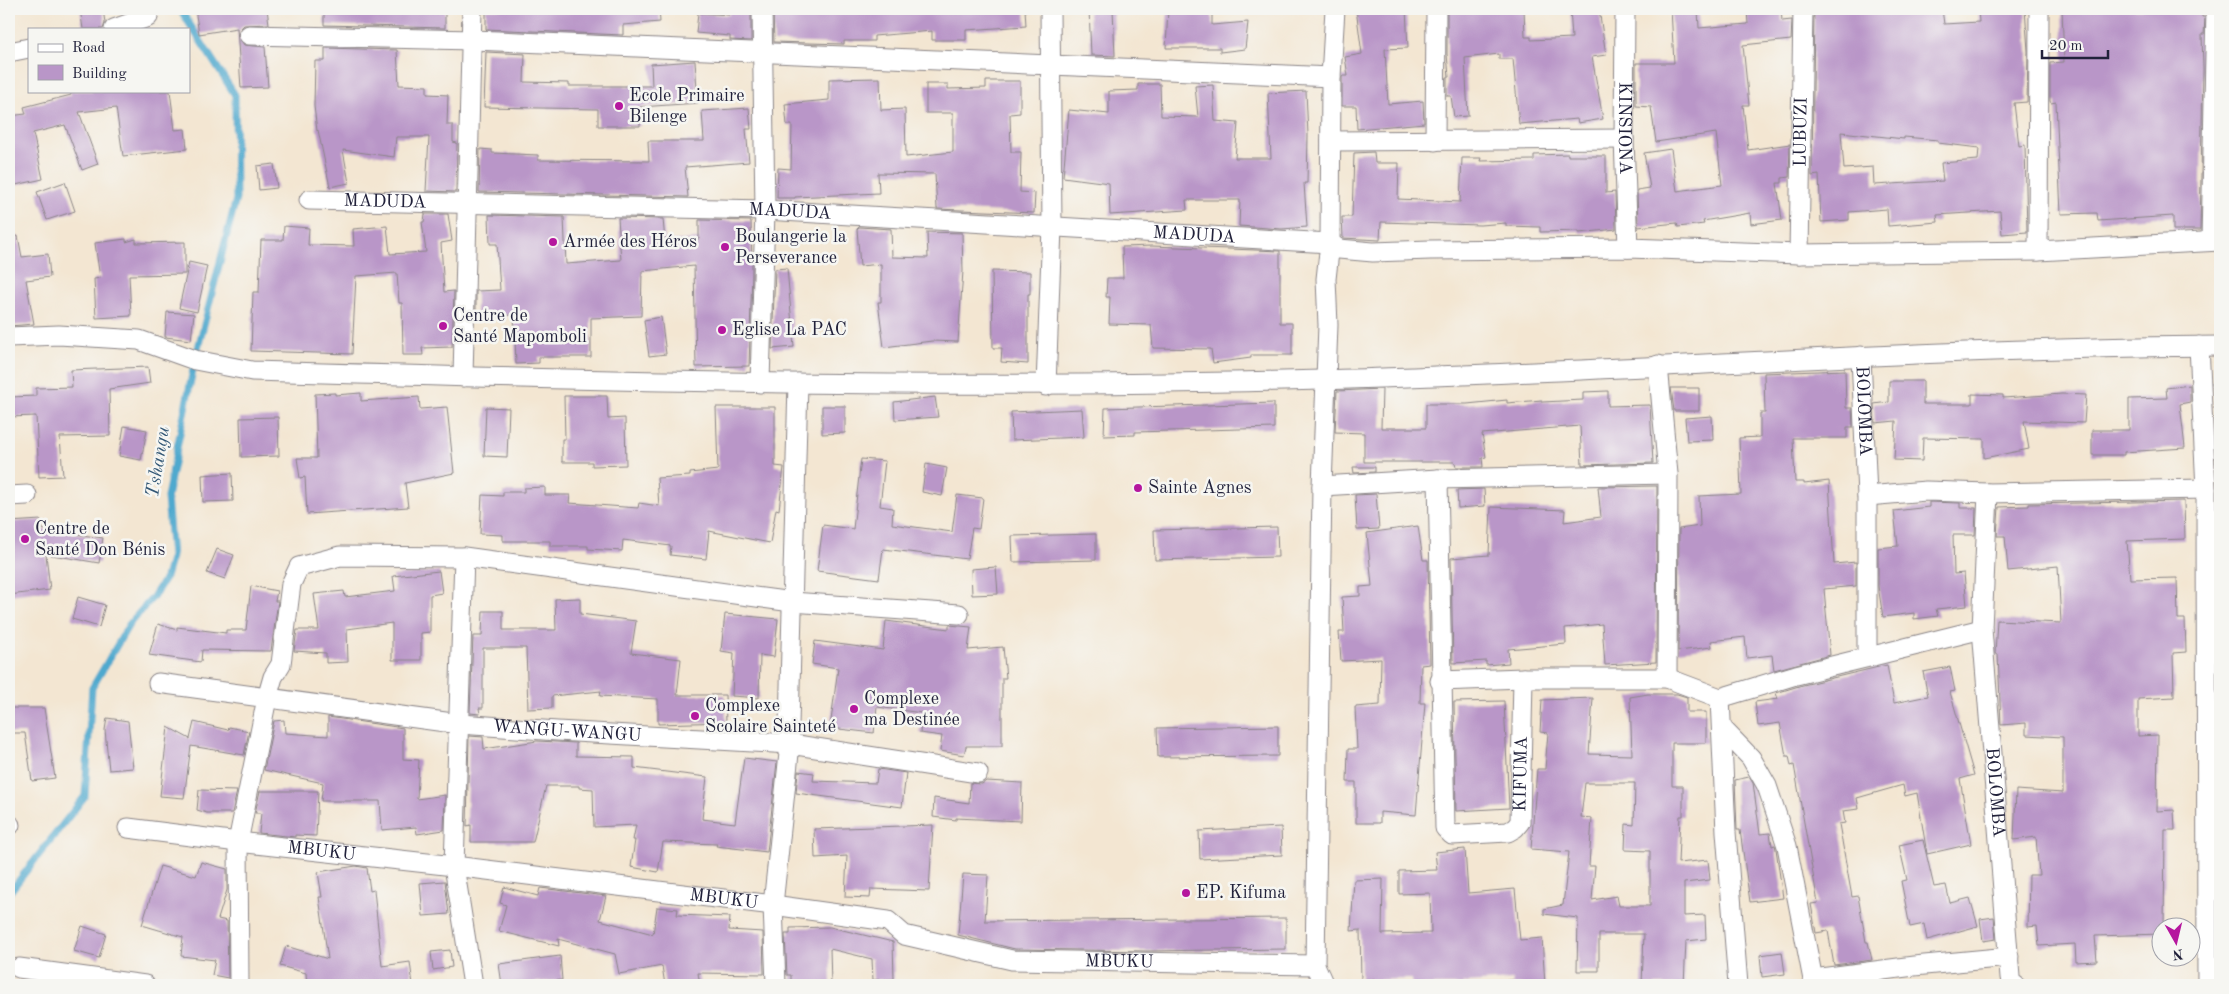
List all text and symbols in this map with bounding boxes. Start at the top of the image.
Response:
legend [28,28,190,92]
scale bar [2042,28,2108,60]
text: 20 m [2049,39,2083,54]
text: Road [72,41,106,56]
text: Building [72,67,127,82]
street label: KINSIONA [1615,82,1634,175]
place label: Ecole Primaire Bilenge [629,87,745,126]
street label: LUBUZI [1791,97,1811,167]
marker: Ecole Primaire Bilenge [613,100,625,112]
street label: MADUDA [343,192,427,212]
street label: MADUDA [748,201,832,223]
street label: MADUDA [1152,224,1236,246]
place label: Boulangerie la Perseverance [735,228,847,267]
place label: Armée des Héros [563,233,697,251]
marker: Armée des Héros [547,236,559,248]
marker: Boulangerie la Perseverance [719,241,731,253]
place label: Centre de Santé Mapomboli [453,307,587,346]
marker: Centre de Santé Mapomboli [437,320,449,332]
place label: Eglise La PAC [732,321,847,339]
marker: Eglise La PAC [716,324,728,336]
street label: BOLOMBA [1852,365,1874,457]
water label: Tshangu [144,425,174,499]
place label: Sainte Agnes [1148,479,1252,497]
marker: Sainte Agnes [1132,482,1144,494]
place label: Centre de Santé Don Bénis [35,520,165,559]
marker: Centre de Santé Don Bénis [19,533,31,545]
place label: Complexe ma Destinée [864,690,960,729]
place label: Complexe Scolaire Sainteté [705,697,836,736]
marker: Complexe ma Destinée [848,703,860,715]
marker: Complexe Scolaire Sainteté [689,710,701,722]
street label: WANGU-WANGU [492,717,642,745]
street label: KIFUMA [1511,736,1531,812]
street label: BOLOMBA [1983,747,2008,838]
street label: MBUKU [286,839,357,864]
place label: EP. Kifuma [1196,884,1286,902]
street label: MBUKU [689,886,759,912]
marker: EP. Kifuma [1180,887,1192,899]
north arrow [2152,916,2202,966]
text: N [2171,946,2184,962]
street label: MBUKU [1085,952,1154,971]

